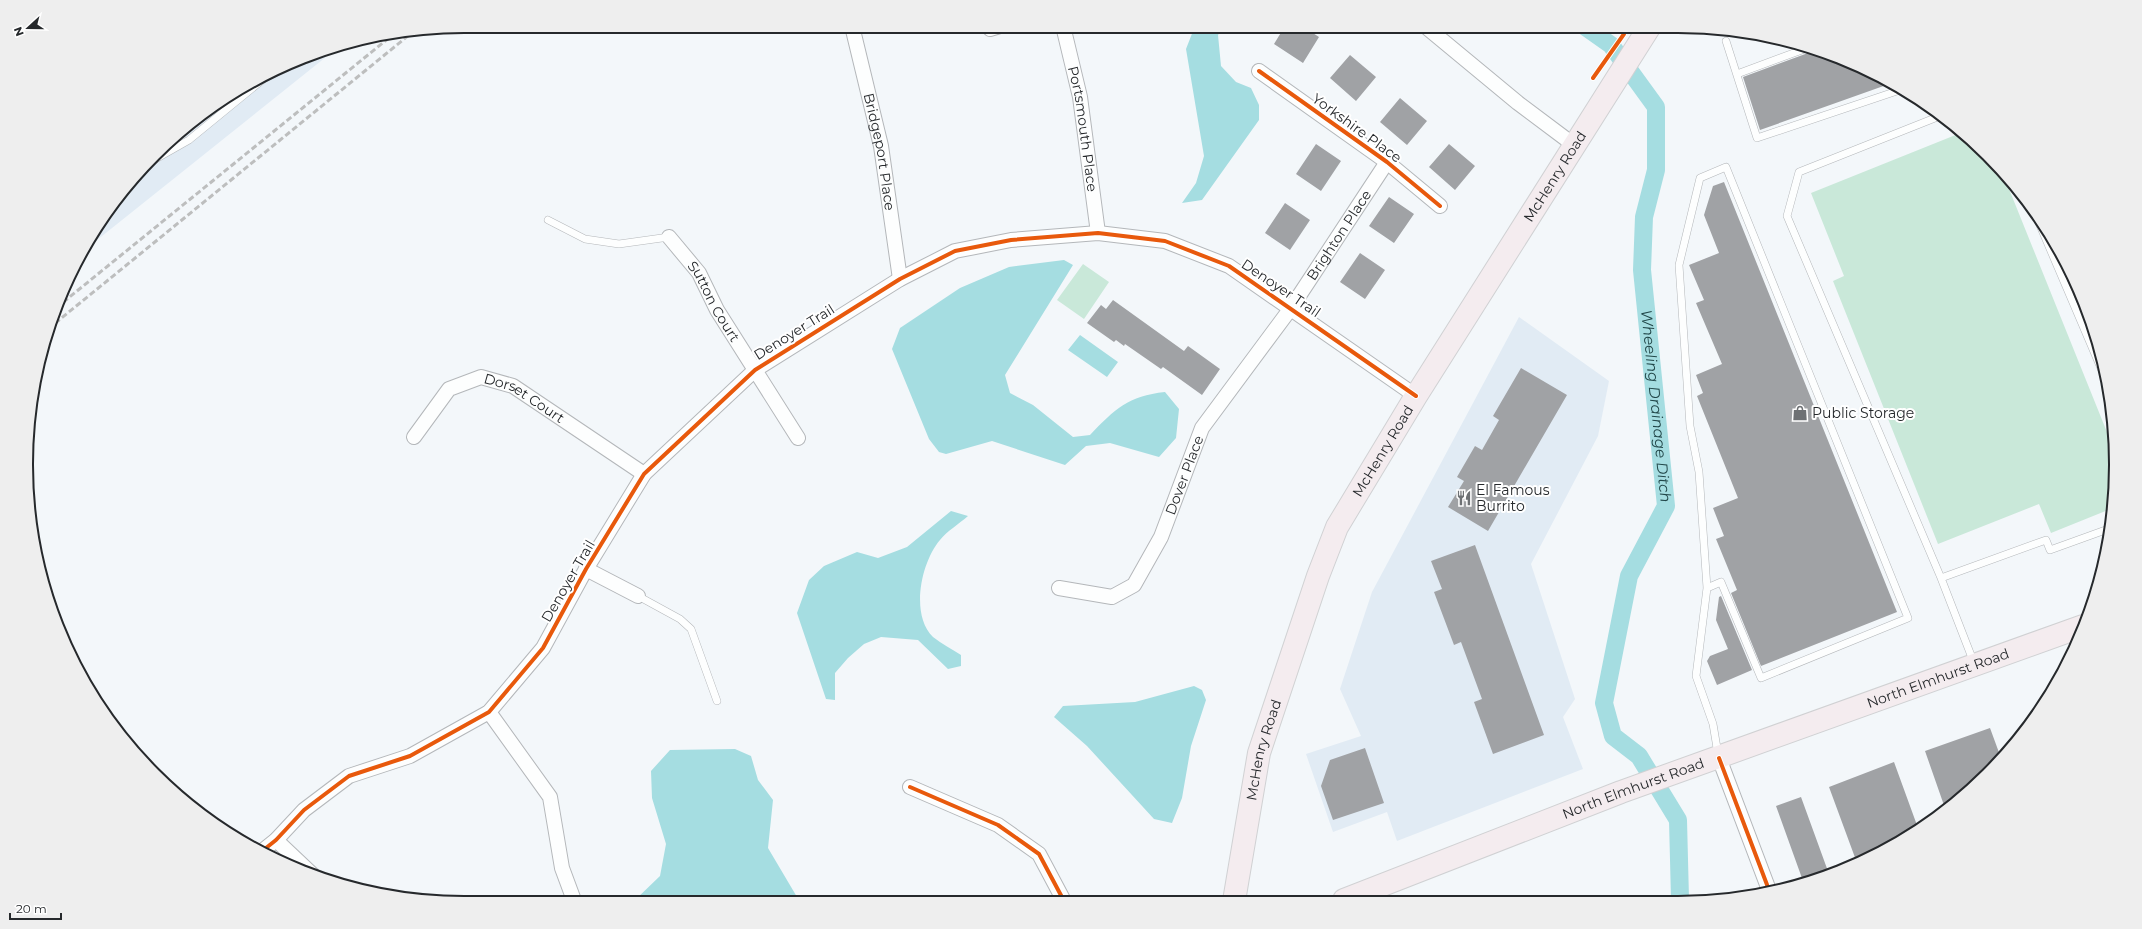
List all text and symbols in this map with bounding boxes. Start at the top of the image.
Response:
north arrow [8,8,48,48]
text: N [11,25,27,38]
street label: Portsmouth Place [1064,64,1101,193]
street label: Yorkshire Place [1309,89,1405,167]
street label: Bridgeport Place [860,91,899,212]
street label: McHenry Road [1519,128,1590,225]
street label: Brighton Place [1303,186,1375,284]
street label: Denoyer Trail [1238,255,1324,321]
street label: Sutton Court [684,257,744,346]
street label: Denoyer Trail [750,300,838,364]
water label: Wheeling Drainage Ditch [1637,309,1676,503]
street label: Dorset Court [482,369,568,427]
street label: McHenry Road [1348,402,1417,500]
shop icon: Public Storage [1791,404,1809,422]
place label: Public Storage [1812,404,1914,422]
street label: Dover Place [1161,433,1207,517]
place label: El Famous Burrito [1476,481,1550,515]
restaurant icon: El Famous Burrito [1455,489,1473,507]
street label: Denoyer Trail [537,537,599,625]
street label: North Elmhurst Road [1864,644,2012,712]
street label: McHenry Road [1242,697,1285,802]
street label: North Elmhurst Road [1560,754,1707,823]
scale bar [10,895,61,921]
text: 20 m [16,901,47,916]

